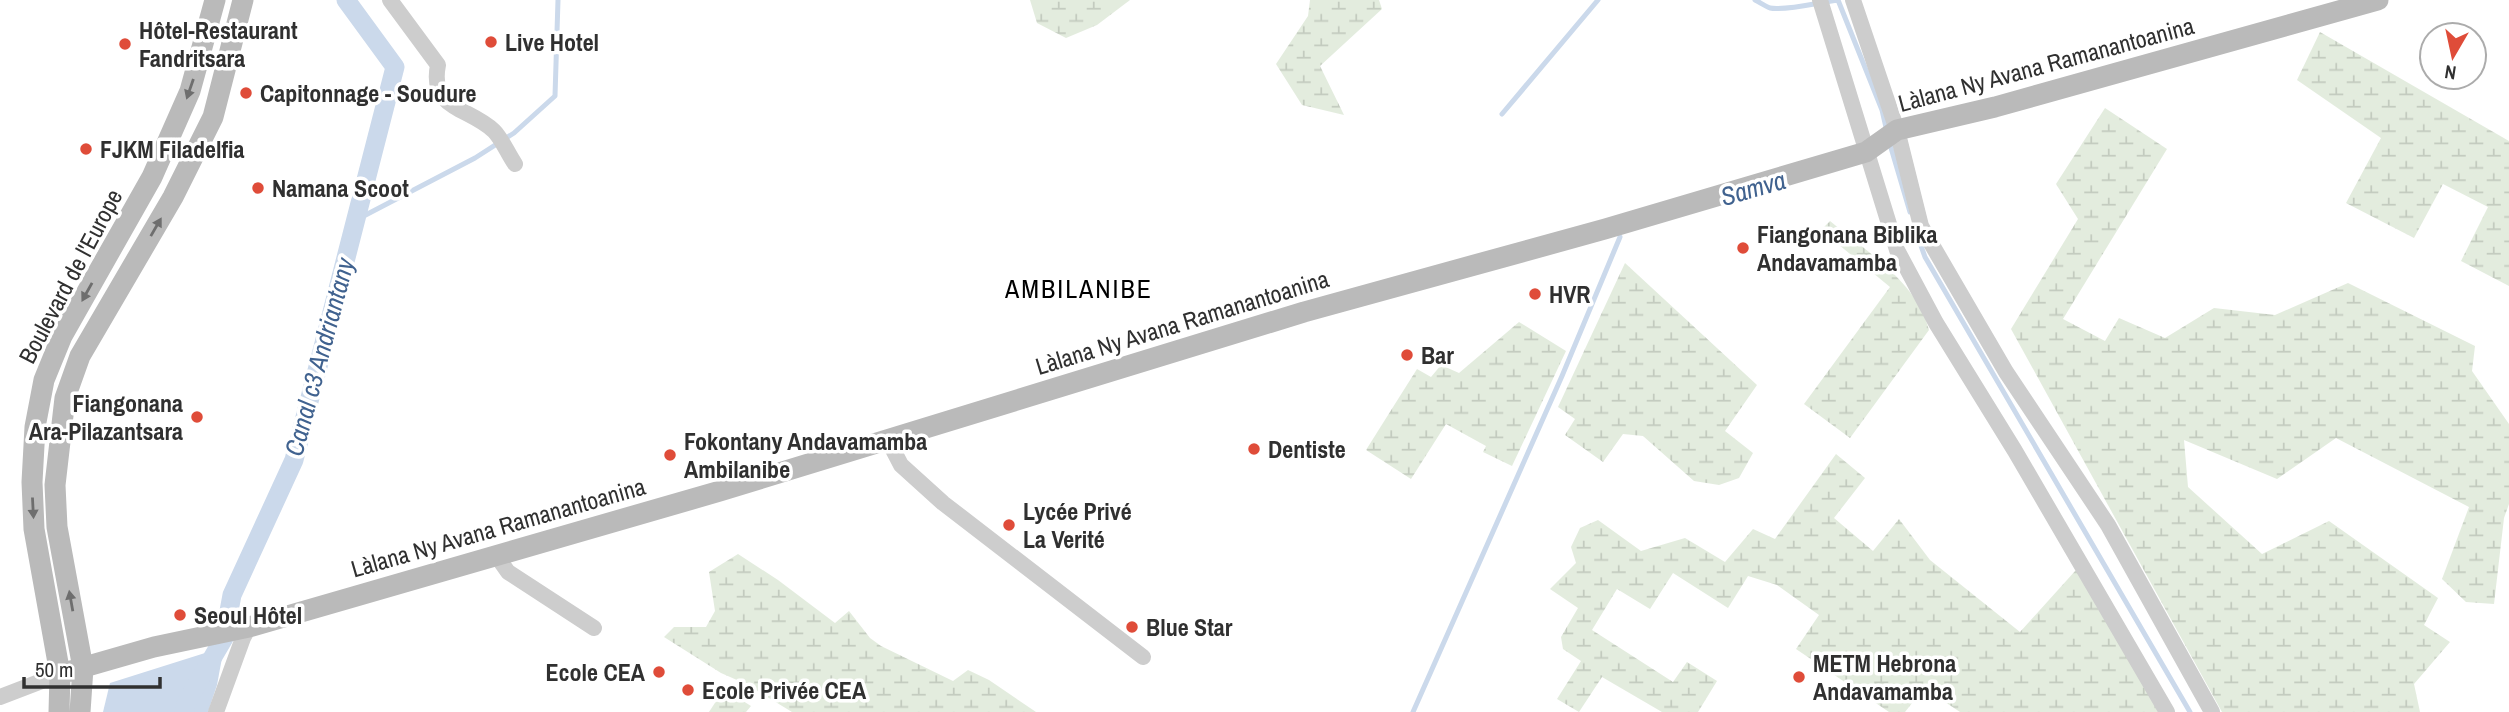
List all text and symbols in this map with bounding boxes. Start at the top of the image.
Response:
street label: Làlana Ny Avana Ramanantoanina [1895,9,2197,119]
place label: Hôtel-Restaurant Fandritsara [139,14,298,74]
north arrow [2418,21,2488,91]
place label: Live Hotel [505,26,599,58]
marker: Live Hotel [483,34,499,50]
marker: Hôtel-Restaurant Fandritsara [117,36,133,52]
text: N [2443,59,2458,87]
place label: Capitonnage - Soudure [260,77,477,109]
one-way arrow [184,79,195,100]
marker: Capitonnage - Soudure [238,85,254,101]
place label: FJKM Filadelfia [100,133,244,165]
marker: FJKM Filadelfia [78,141,94,157]
water label: Samva [1716,162,1790,214]
place label: Namana Scoot [272,172,409,204]
marker: Namana Scoot [250,180,266,196]
street label: Boulevard de l'Europe [11,183,129,369]
one-way arrow [149,217,162,236]
place label: Fiangonana Biblika Andavamamba [1757,218,1938,278]
marker: Fiangonana Biblika Andavamamba [1735,240,1751,256]
water label: Canal c3 Andriantany [276,253,363,460]
street label: Làlana Ny Avana Ramanantoanina [1032,262,1333,382]
district label: AMBILANIBE [1004,271,1153,306]
place label: HVR [1549,278,1591,310]
one-way arrow [81,282,93,301]
marker: HVR [1527,286,1543,302]
place label: Bar [1421,339,1454,371]
marker: Bar [1399,347,1415,363]
place label: Fiangonana Ara-Pilazantsara [29,387,183,447]
marker: Fiangonana Ara-Pilazantsara [189,409,205,425]
place label: Fokontany Andavamamba Ambilanibe [684,425,927,485]
place label: Dentiste [1268,433,1346,465]
marker: Dentiste [1246,441,1262,457]
marker: Fokontany Andavamamba Ambilanibe [662,447,678,463]
street label: Làlana Ny Avana Ramanantoanina [347,470,649,584]
place label: Lycée Privé La Verité [1023,495,1132,555]
one-way arrow [28,497,39,519]
marker: Lycée Privé La Verité [1001,517,1017,533]
one-way arrow [65,590,76,612]
place label: Seoul Hôtel [194,599,302,631]
marker: Seoul Hôtel [172,607,188,623]
place label: Blue Star [1146,611,1233,643]
marker: Blue Star [1124,619,1140,635]
scale bar [24,646,161,690]
place label: METM Hebrona Andavamamba [1813,647,1956,707]
text: 50 m [35,655,73,684]
place label: Ecole CEA [545,656,646,688]
marker: Ecole CEA [651,664,667,680]
marker: METM Hebrona Andavamamba [1791,669,1807,685]
place label: Ecole Privée CEA [702,674,867,706]
marker: Ecole Privée CEA [680,682,696,698]

